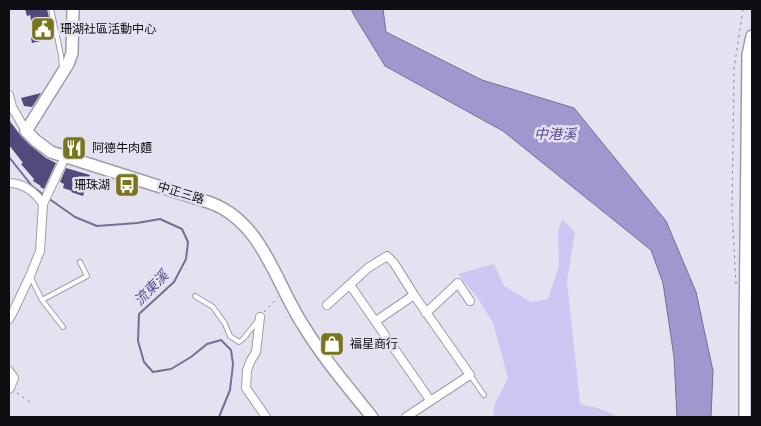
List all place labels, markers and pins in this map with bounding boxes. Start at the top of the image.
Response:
public building icon: 珊湖社區活動中心 [30,16,56,42]
place label: 珊湖社區活動中心 [60,22,156,36]
restaurant icon: 阿德牛肉麵 [61,135,87,161]
place label: 阿德牛肉麵 [92,141,152,155]
bus stop icon: 珊珠湖 [114,172,140,198]
place label: 珊珠湖 [74,178,110,192]
shop icon: 福星商行 [319,331,345,357]
place label: 福星商行 [350,337,398,351]

